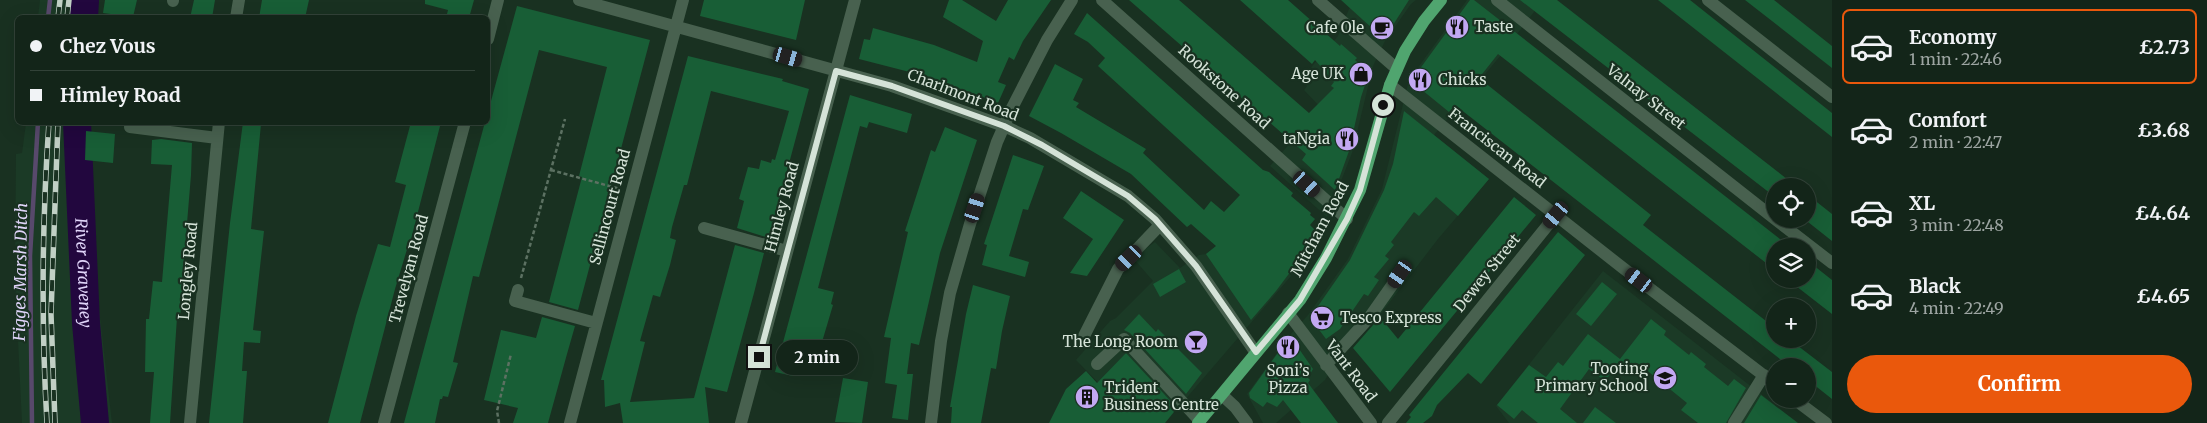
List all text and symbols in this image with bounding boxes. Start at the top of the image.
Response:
restaurant icon: Taste [1444,14,1470,40]
cafe icon: Cafe Ole [1369,15,1395,41]
place label: Taste [1474,17,1513,36]
place label: Cafe Ole [1306,18,1364,37]
icon: car [1849,24,1894,69]
text: Economy [1909,25,1997,49]
text: Chez Vous [60,34,156,58]
text: £2.73 [2139,35,2190,59]
street label: Rookstone Road [1175,40,1274,133]
car [771,46,804,68]
text: 1 min · 22:46 [1909,49,2002,69]
street label: Valnay Street [1602,59,1690,133]
shop icon: Age UK [1348,61,1374,87]
place label: Age UK [1290,64,1344,83]
street label: Charlmont Road [905,65,1022,125]
restaurant icon: Chicks [1407,67,1433,93]
place label: Chicks [1438,70,1487,89]
text: Himley Road [60,83,181,107]
route start [1372,94,1394,116]
street label: Franciscan Road [1445,104,1550,192]
icon: car [1849,107,1894,152]
text: Comfort [1909,108,1987,132]
text: £3.68 [2137,118,2190,142]
restaurant icon: taNgia [1334,126,1360,152]
place label: taNgia [1283,129,1330,148]
text: 2 min · 22:47 [1909,132,2002,152]
street label: Sellincourt Road [585,147,634,267]
street label: Himley Road [760,160,803,254]
car [1290,168,1323,200]
street label: Mitcham Road [1286,178,1353,280]
map controls [1766,178,1816,408]
button: locate [1766,178,1816,228]
icon: car [1849,190,1894,235]
car [963,191,986,225]
text: XL [1909,191,1935,215]
car [1540,199,1571,231]
text: £4.64 [2135,201,2190,225]
water label: Figges Marsh Ditch [9,203,31,342]
street label: Trevelyan Road [385,212,432,325]
text: 3 min · 22:48 [1909,215,2004,235]
water label: River Graveney [71,218,96,329]
street label: Longley Road [174,221,201,321]
street label: Dewey Street [1449,230,1524,316]
button: layers [1766,238,1816,288]
car [1113,242,1145,274]
car [1385,257,1414,291]
car [1622,265,1655,295]
icon: car [1849,273,1894,318]
text: Black [1909,274,1961,298]
text: £4.65 [2136,284,2190,308]
button: + [1766,298,1816,348]
text: 4 min · 22:49 [1909,298,2004,318]
supermarket icon: Tesco Express [1309,305,1335,331]
place label: Tesco Express [1340,308,1442,327]
bar icon: The Long Room [1183,329,1209,355]
place label: The Long Room [1063,332,1178,351]
restaurant icon: Soni’s Pizza [1275,334,1301,360]
street label: Vant Road [1321,335,1381,405]
callout: 2 min [776,340,859,374]
route end [748,346,770,368]
text: 2 min [794,347,840,367]
button: Confirm [1847,355,2192,413]
button: − [1766,358,1816,408]
place label: Tooting Primary School [1536,359,1648,395]
place label: Soni’s Pizza [1266,361,1310,397]
school or university icon: Tooting Primary School [1652,365,1678,391]
place label: Trident Business Centre [1104,378,1219,414]
building icon: Trident Business Centre [1074,384,1100,410]

